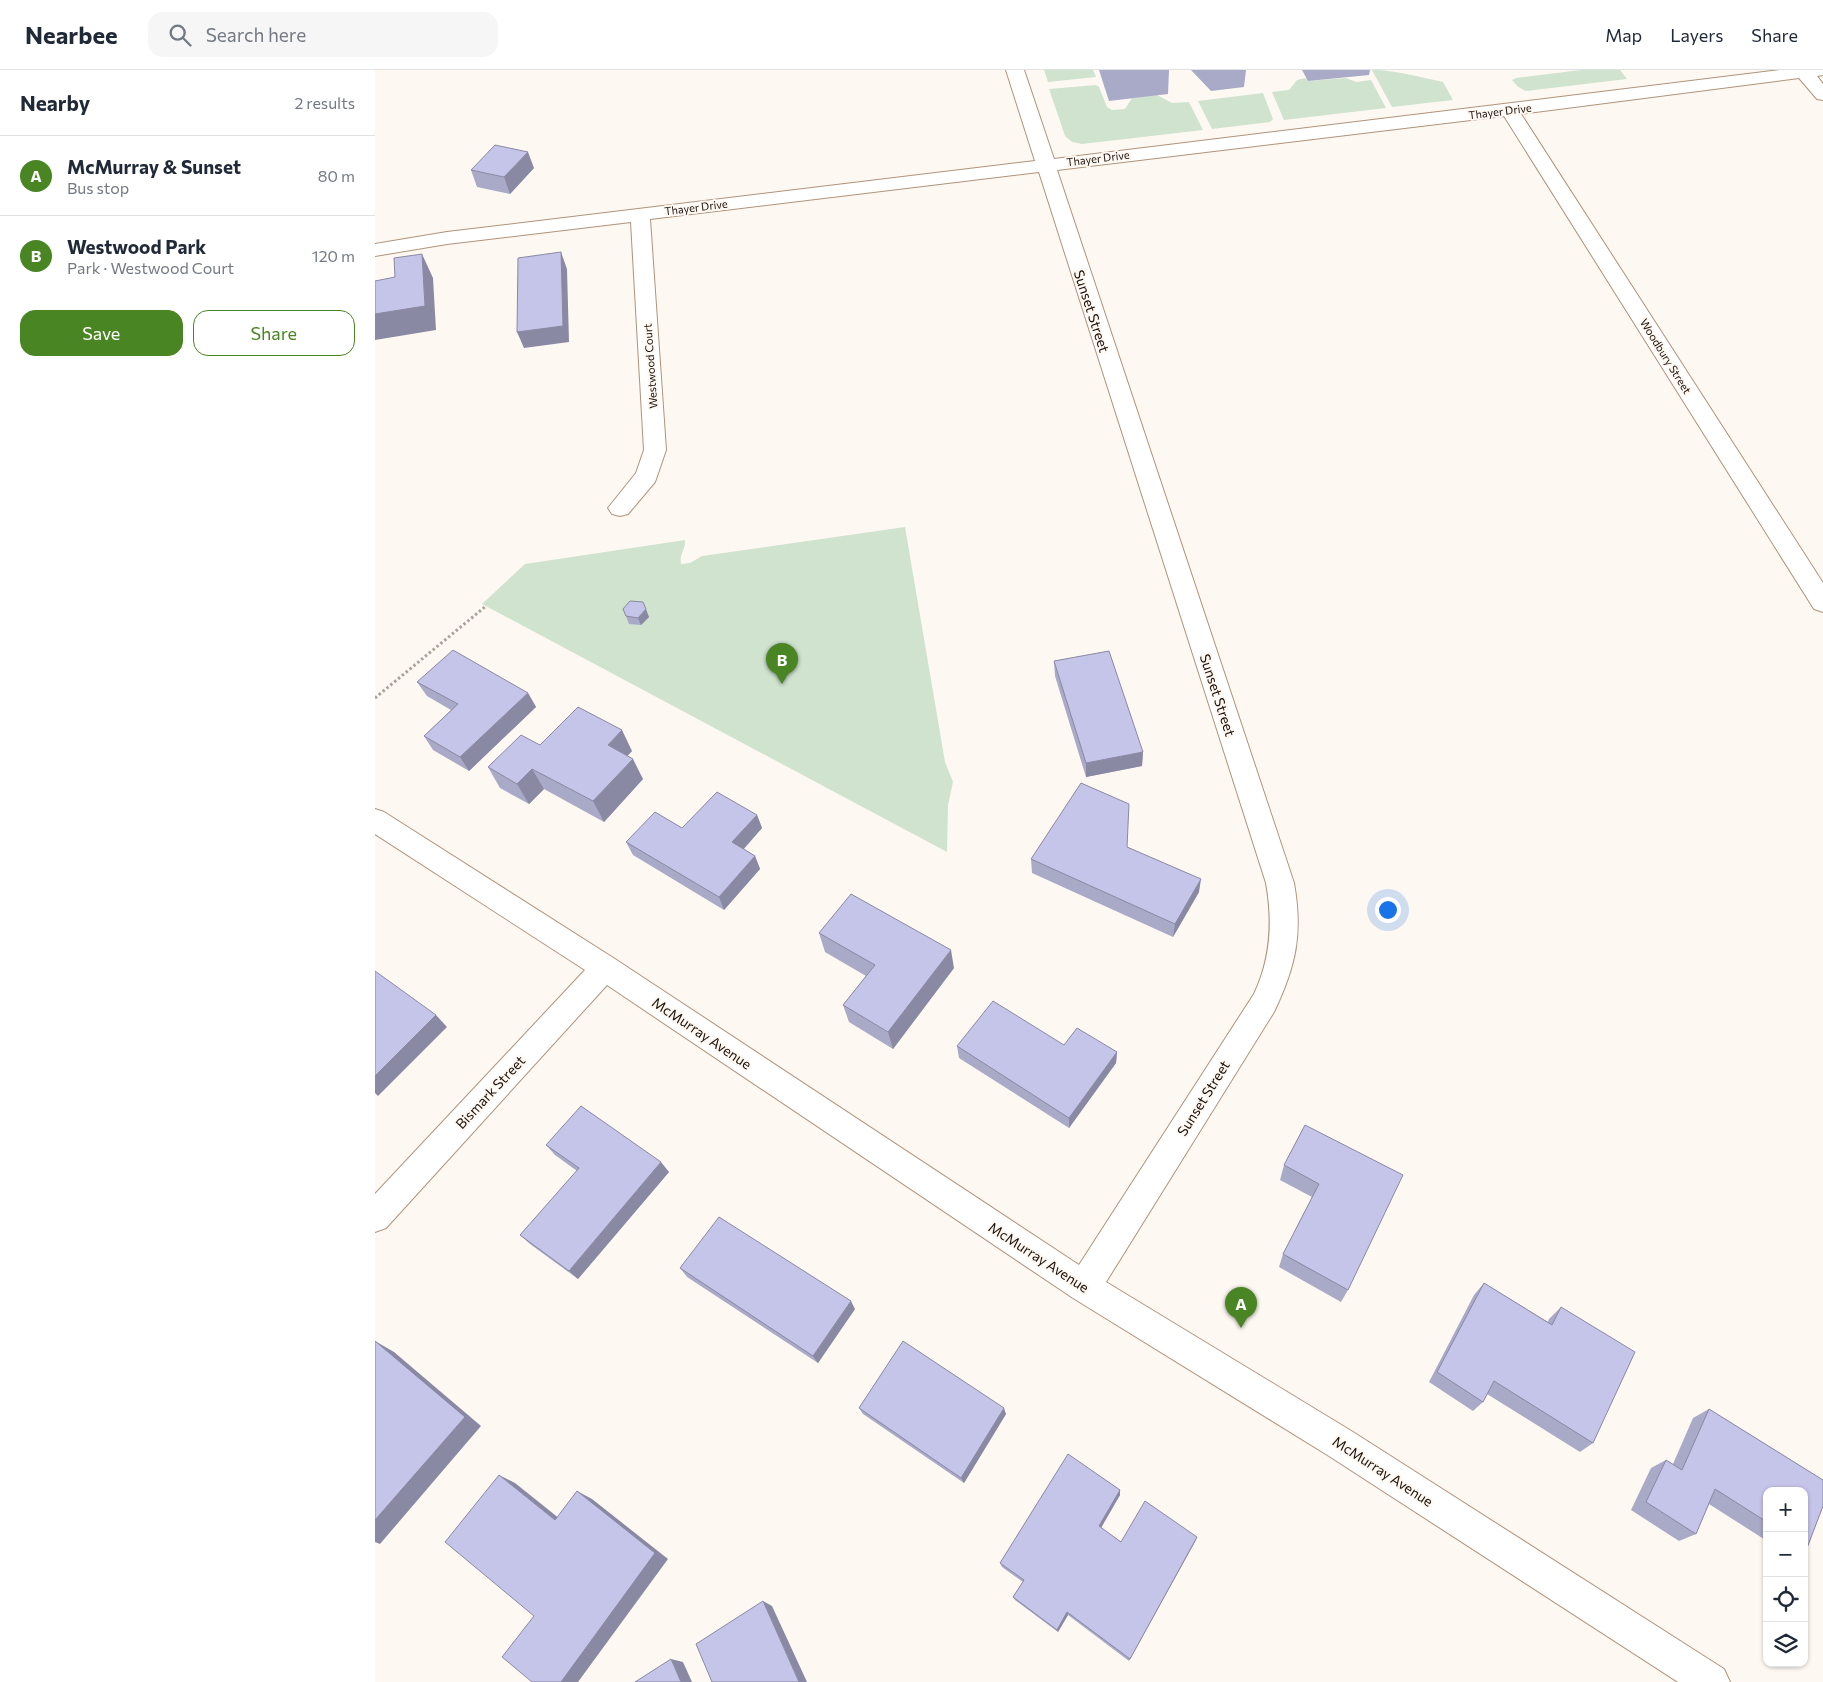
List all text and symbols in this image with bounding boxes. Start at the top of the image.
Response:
search box [148,12,498,57]
text: Nearbee [25,20,118,49]
icon: search [166,21,194,49]
text: Search here [206,23,306,46]
text: Map [1605,24,1642,46]
text: Layers [1670,24,1723,46]
text: Share [1751,24,1798,46]
text: Nearby [20,90,90,115]
text: 2 results [294,93,355,112]
street label: Thayer Drive [1468,101,1532,121]
street label: Thayer Drive [1066,148,1130,168]
text: McMurray & Sunset [67,155,241,178]
text: A [30,166,42,185]
text: 80 m [318,166,355,185]
text: Bus stop [67,178,129,197]
street label: Thayer Drive [664,197,728,217]
text: Westwood Park [67,235,206,258]
text: B [31,246,41,265]
text: 120 m [312,246,355,265]
text: Park · Westwood Court [67,258,234,277]
street label: Sunset Street [1071,268,1113,355]
button: Save [20,310,183,356]
button: Share [193,310,355,356]
street label: Woodbury Street [1638,316,1695,396]
street label: Westwood Court [641,323,659,409]
pin: B [766,643,798,684]
street label: Sunset Street [1197,652,1239,739]
your location [1375,897,1401,923]
street label: McMurray Avenue [649,993,755,1073]
street label: Bismark Street [452,1052,528,1132]
street label: Sunset Street [1173,1057,1233,1139]
street label: McMurray Avenue [986,1218,1092,1296]
pin: A [1225,1287,1257,1328]
street label: McMurray Avenue [1330,1432,1436,1510]
map controls [1763,1487,1808,1667]
button: + [1763,1487,1808,1532]
button: − [1763,1532,1808,1577]
button: locate [1763,1577,1808,1622]
button: layers [1763,1622,1808,1667]

